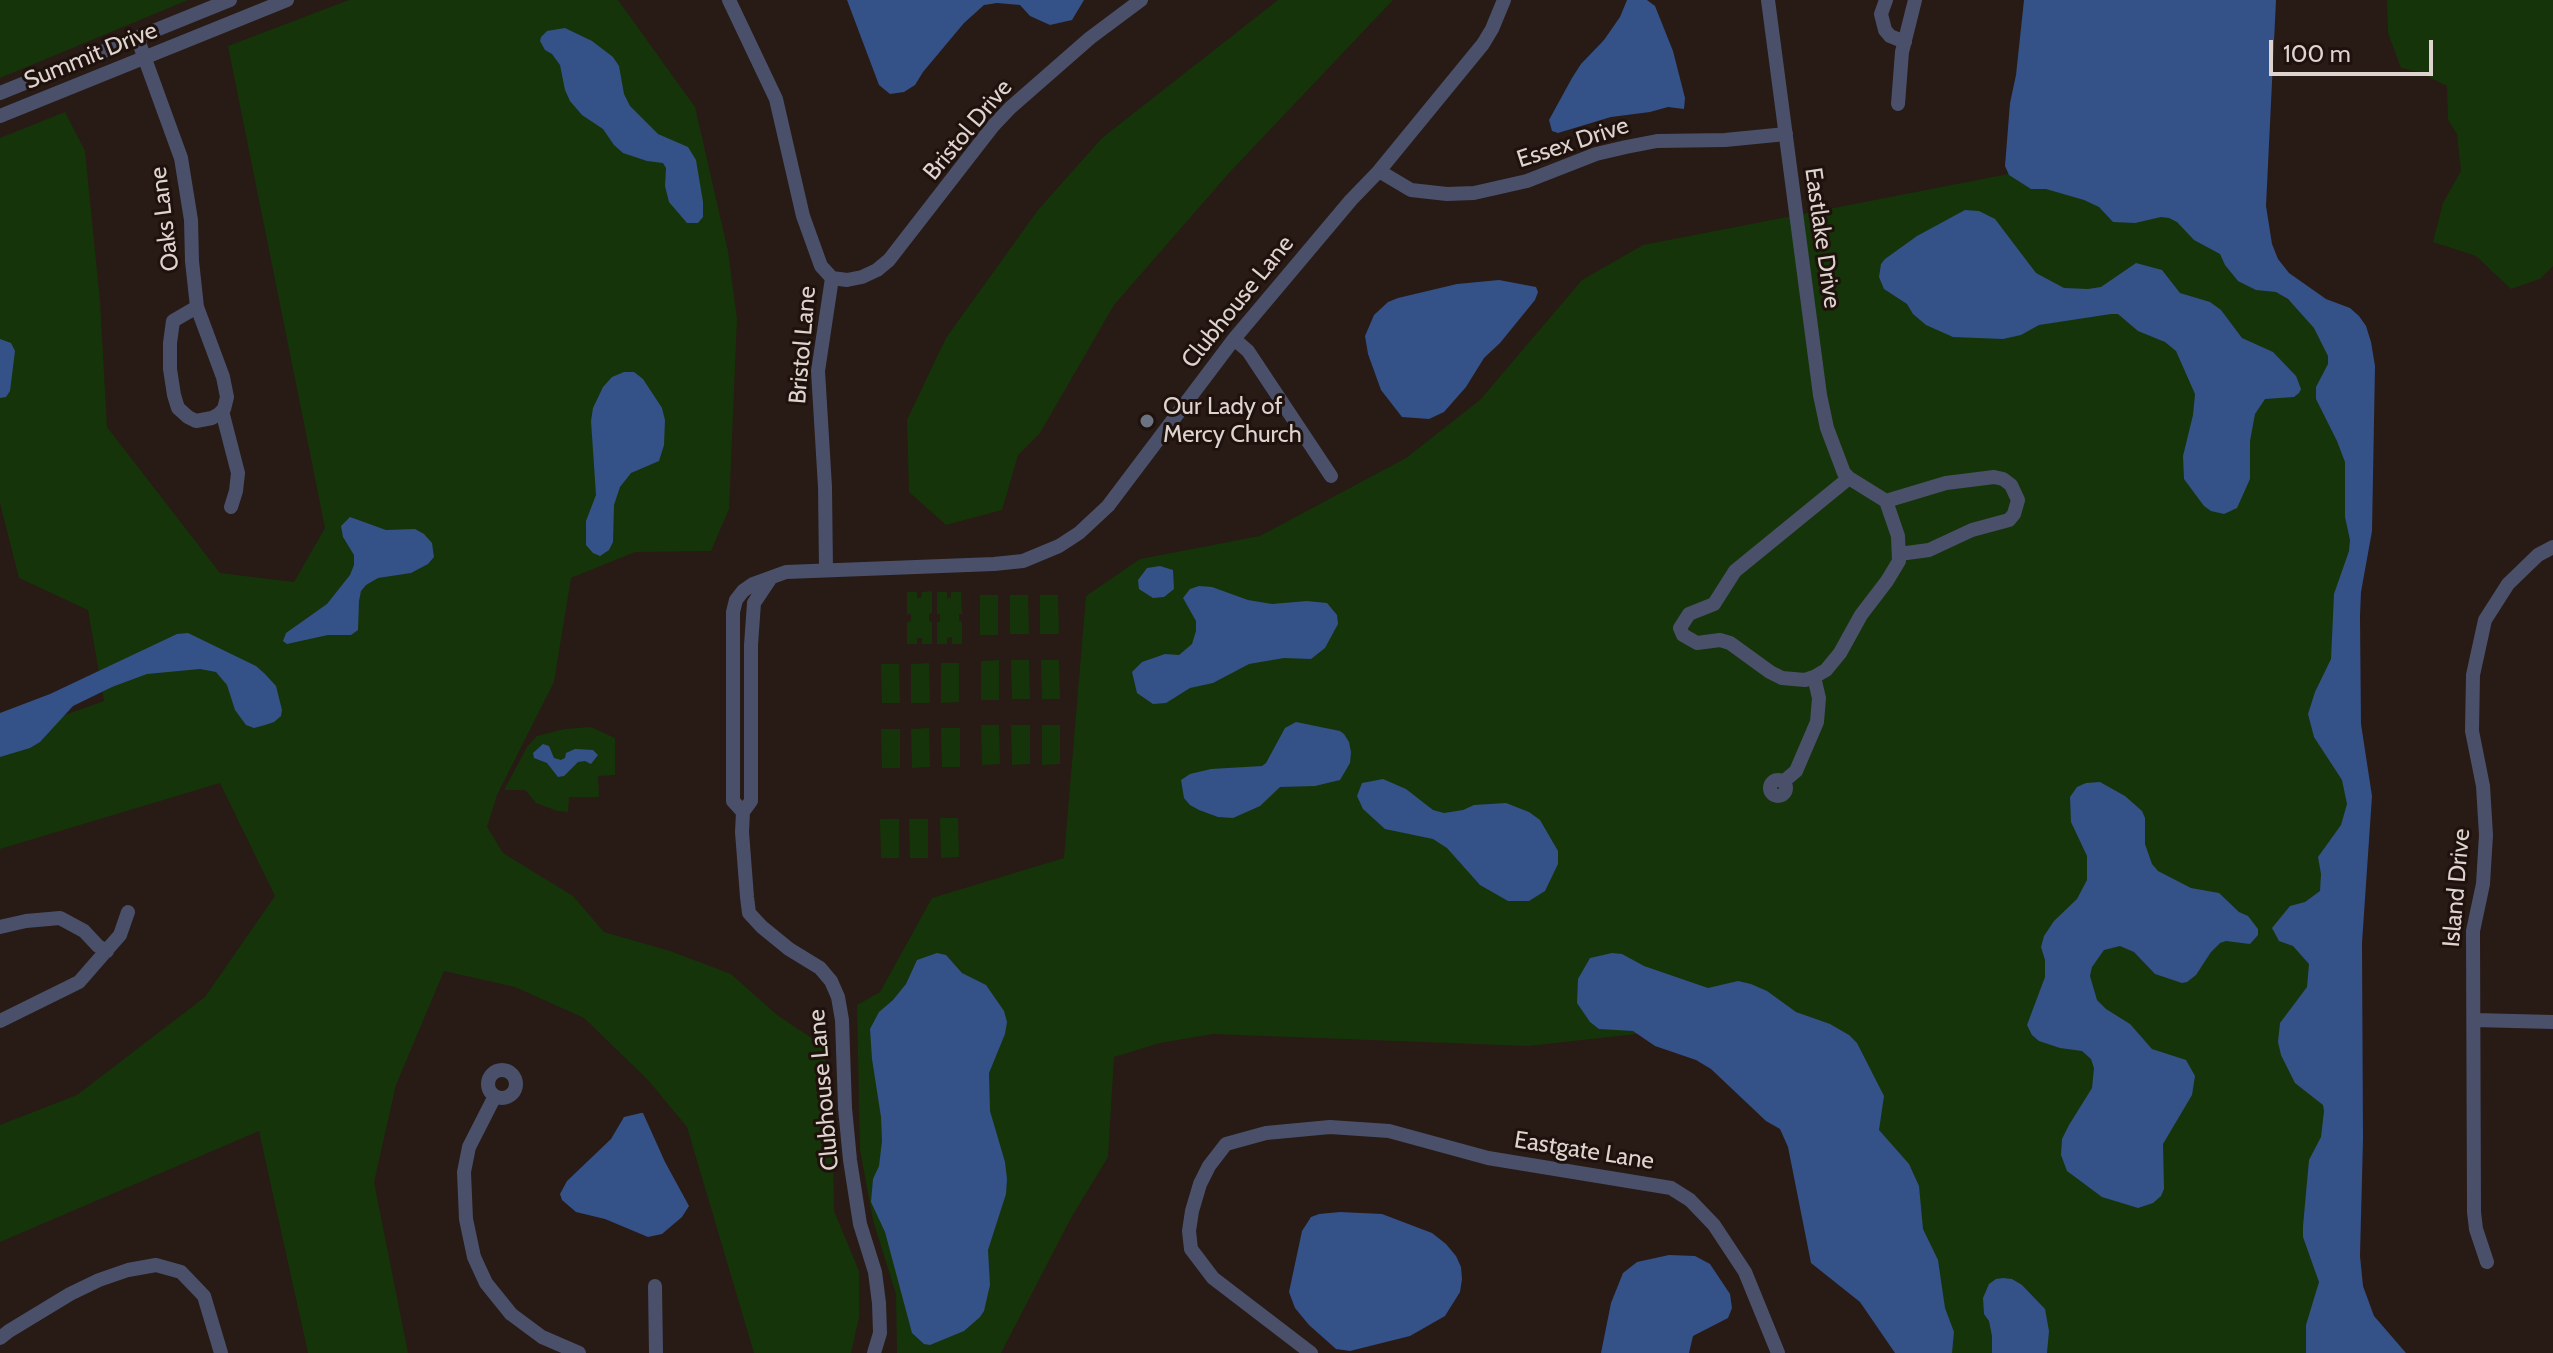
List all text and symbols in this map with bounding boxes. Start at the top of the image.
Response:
street label: Summit Drive [20,16,162,96]
scale bar [2273,24,2437,74]
text: 100 m [2283,39,2351,68]
street label: Bristol Drive [917,74,1019,186]
street label: Essex Drive [1513,111,1633,175]
street label: Oaks Lane [144,165,186,273]
street label: Eastlake Drive [1798,166,1846,310]
street label: Clubhouse Lane [1176,230,1300,374]
street label: Bristol Lane [783,285,823,405]
place label: Our Lady of Mercy Church [1163,393,1302,449]
marker: Our Lady of Mercy Church [1138,412,1156,430]
street label: Island Drive [2437,827,2477,949]
street label: Clubhouse Lane [803,1008,845,1172]
street label: Eastgate Lane [1512,1126,1656,1176]

